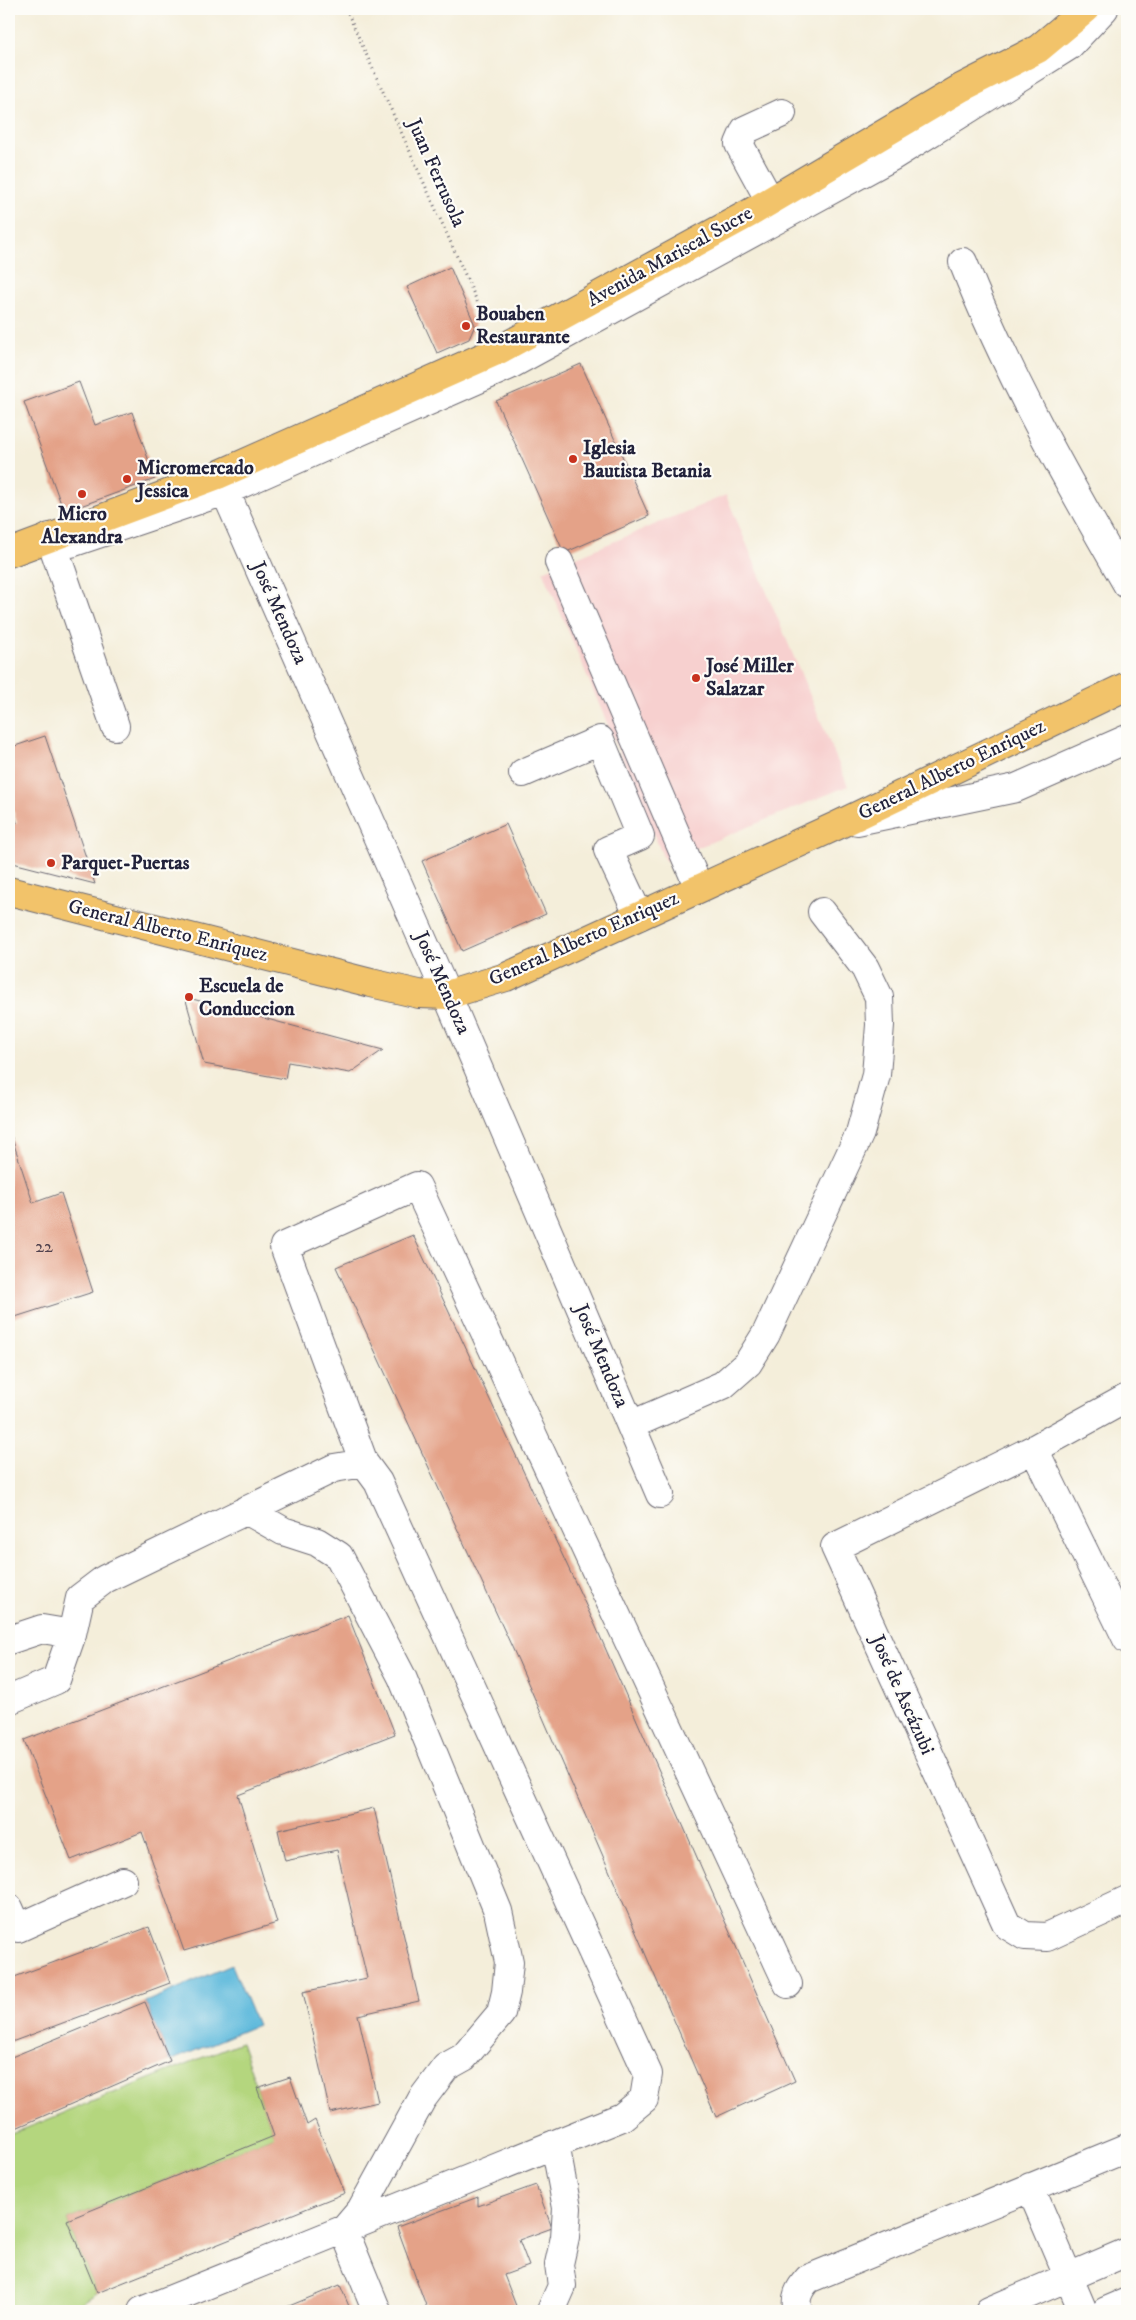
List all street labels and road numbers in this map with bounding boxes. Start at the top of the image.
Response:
street label: Juan Ferrusola [400,113,471,231]
street label: Avenida Mariscal Sucre [583,201,757,313]
street label: José Mendoza [244,556,313,669]
street label: General Alberto Enriquez [854,714,1050,826]
street label: General Alberto Enriquez [485,886,683,992]
street label: General Alberto Enriquez [65,894,271,968]
street label: José Mendoza [407,926,476,1039]
street label: José Mendoza [567,1299,634,1412]
street label: José de Ascázubi [864,1629,940,1759]

